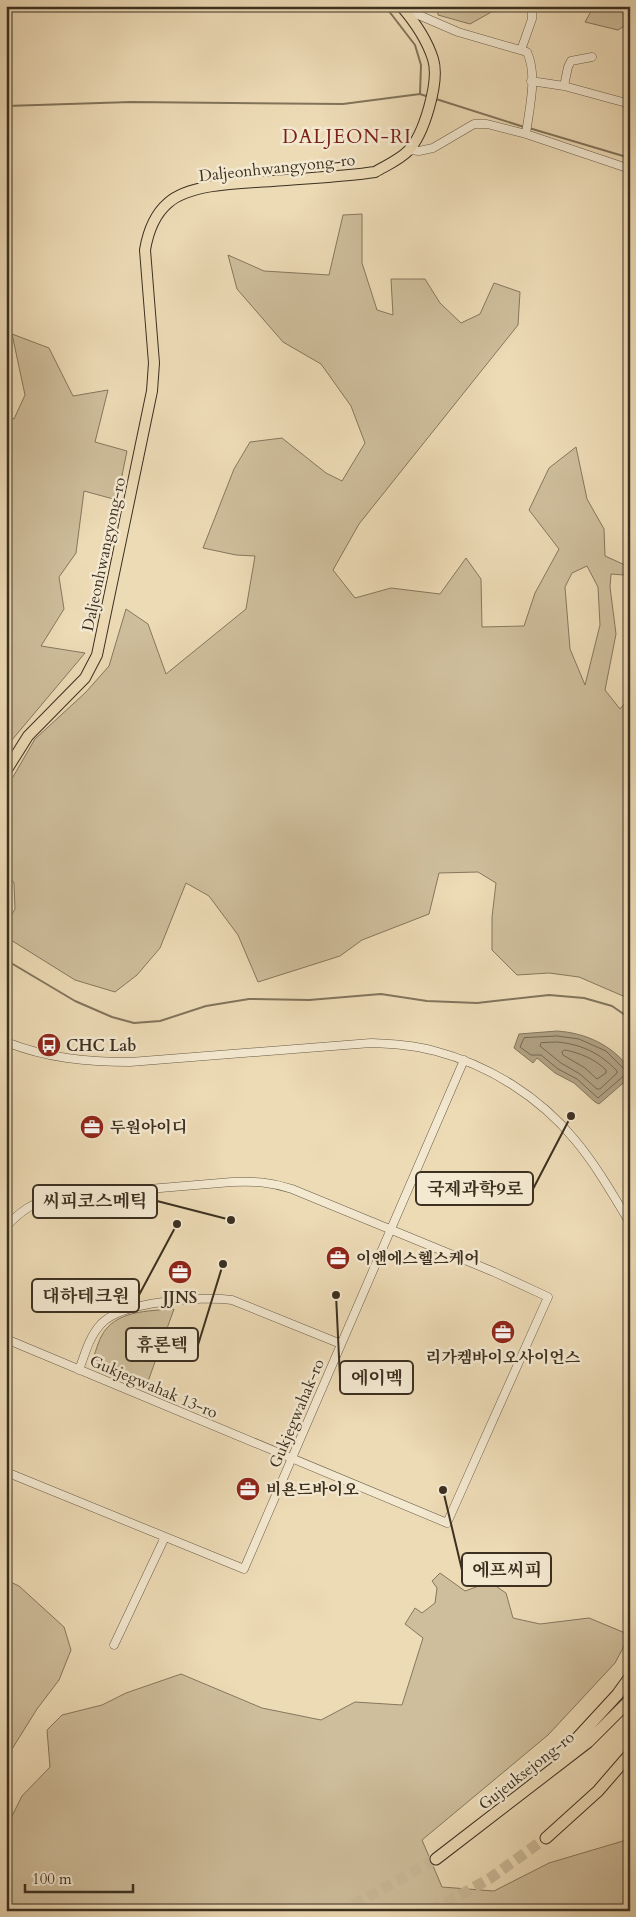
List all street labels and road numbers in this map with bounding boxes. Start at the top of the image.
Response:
street label: Daljeonhwangyong-ro [198,149,357,187]
street label: Daljeonhwangyong-ro [77,475,131,633]
street label: Gukjegwahak 13-ro [86,1350,221,1424]
street label: Gukjegwahak-ro [264,1355,330,1471]
street label: Gujeuksejong-ro [474,1726,579,1815]

